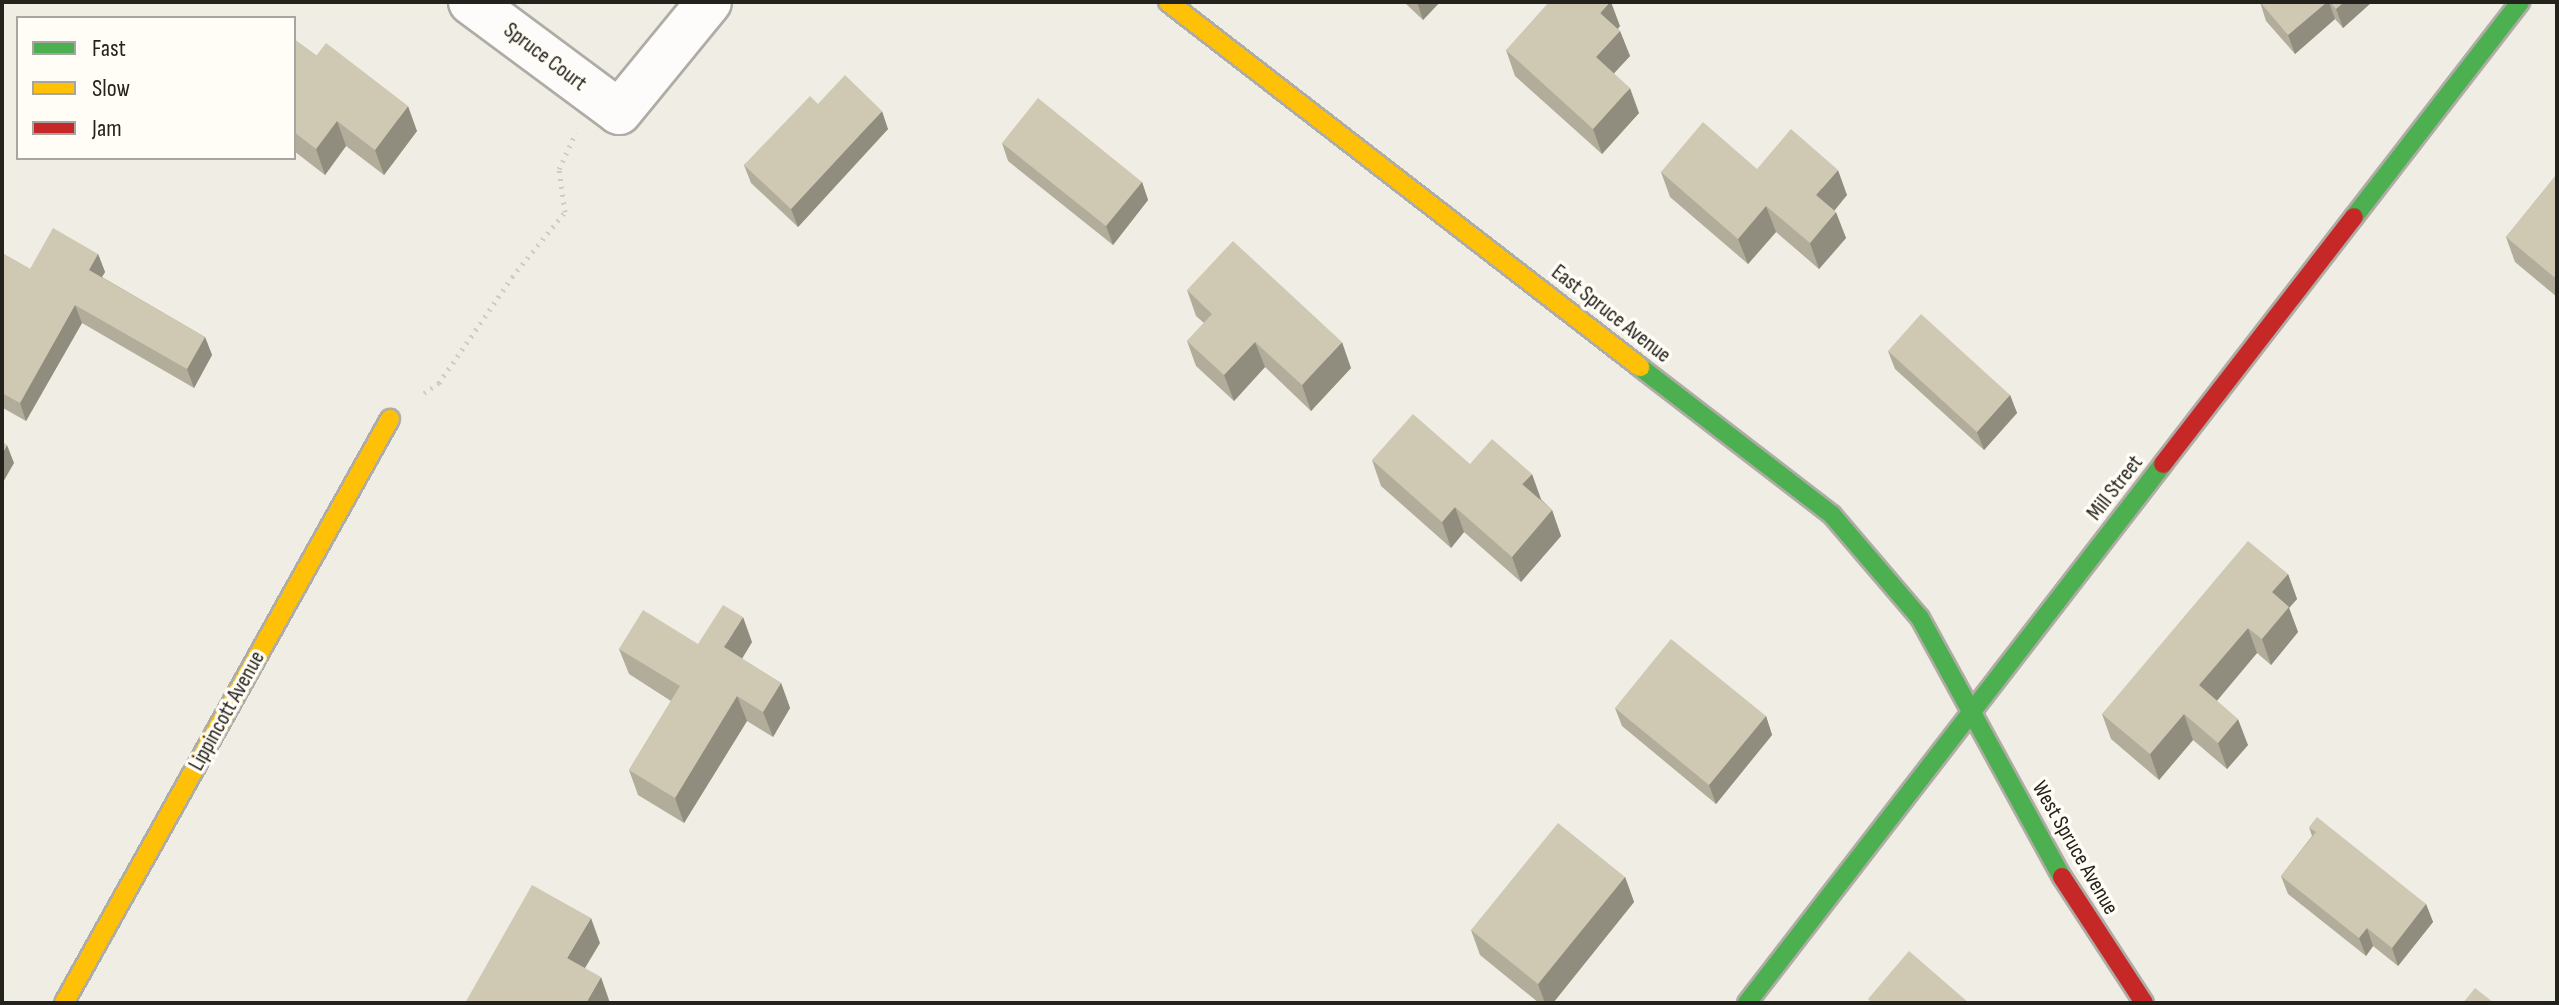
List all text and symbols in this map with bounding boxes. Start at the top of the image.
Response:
legend [16,16,296,160]
street label: Spruce Court [498,17,592,97]
text: Fast [92,34,126,63]
text: Slow [92,74,130,103]
text: Jam [92,114,122,143]
street label: East Spruce Avenue [1546,259,1676,369]
street label: Mill Street [2081,450,2149,526]
street label: Lippincott Avenue [183,647,271,775]
street label: West Spruce Avenue [2026,777,2124,919]

